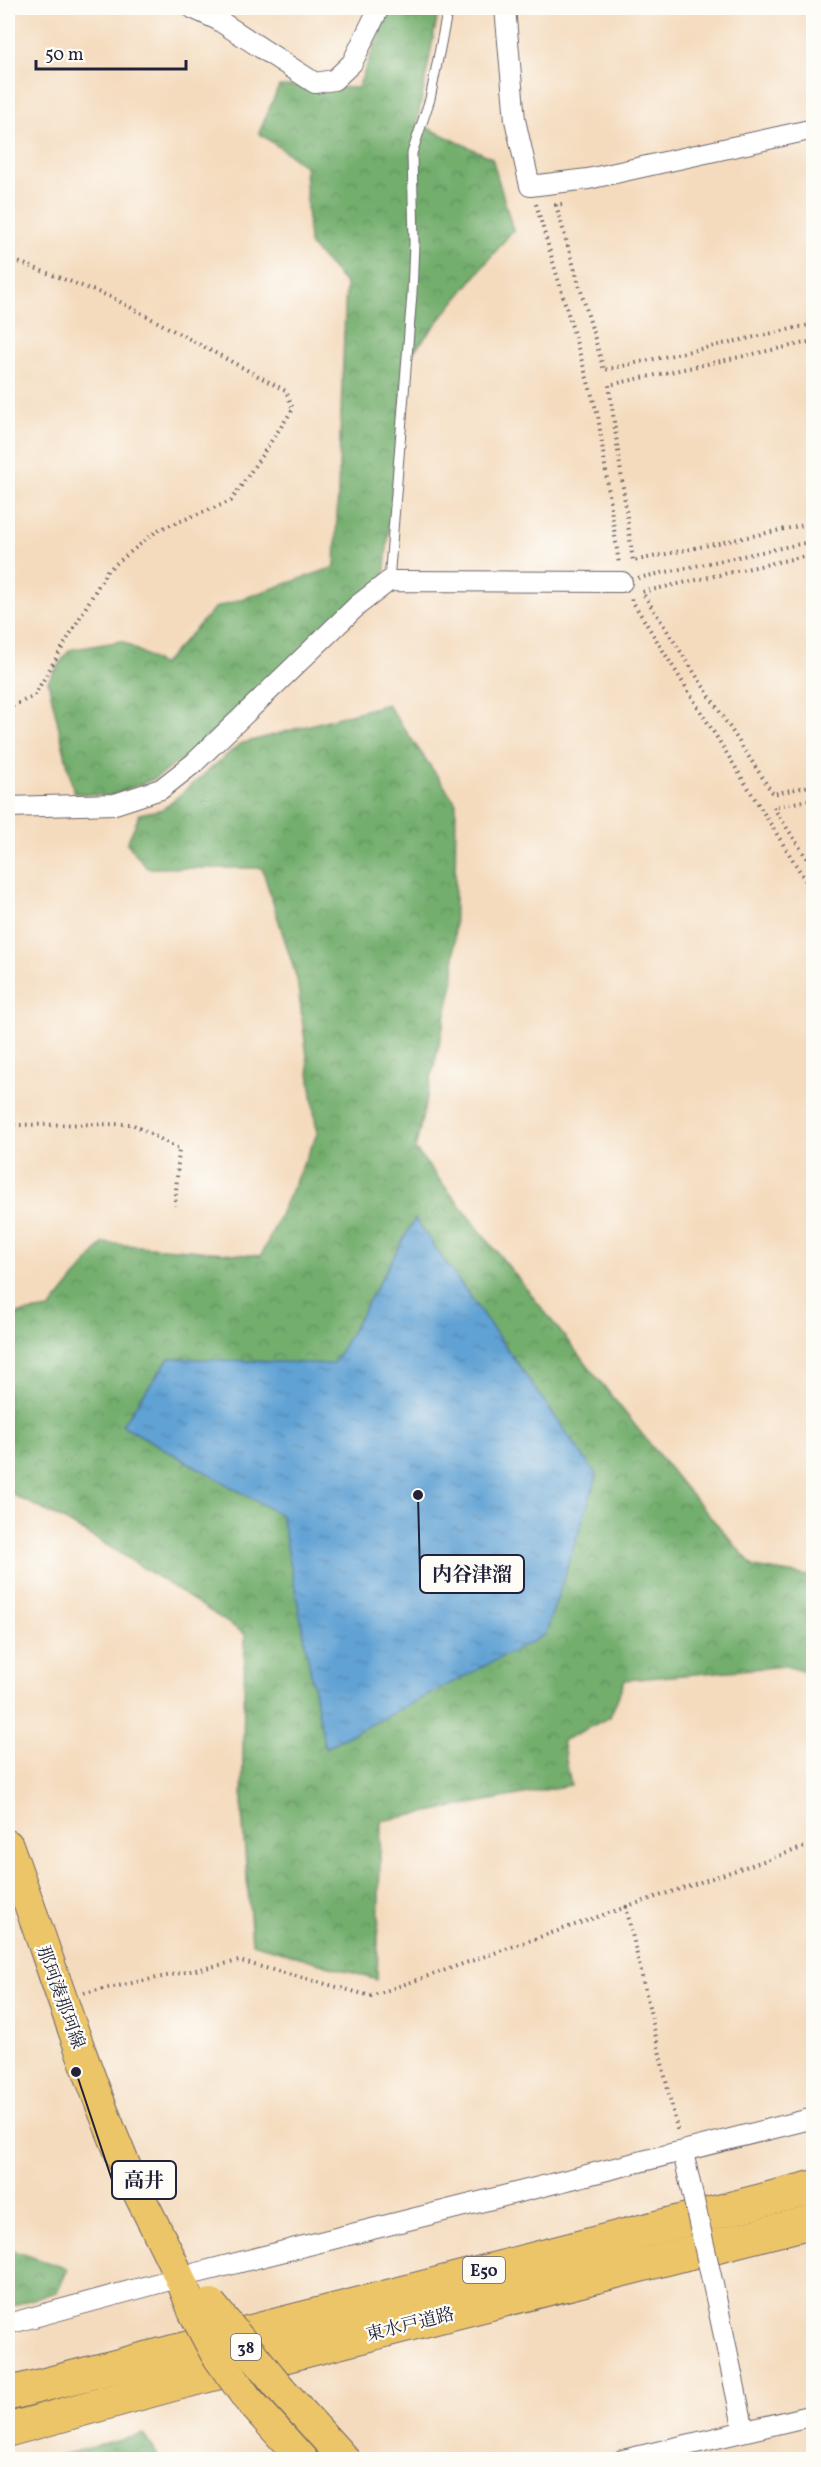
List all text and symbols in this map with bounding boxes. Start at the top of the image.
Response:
scale bar [36,33,186,71]
text: 50 m [45,43,84,68]
callout: 内谷津溜 [420,1555,524,1593]
text: 内谷津溜 [432,1562,512,1590]
street label: 那珂湊那珂線 [29,1942,90,2053]
callout: 高井 [112,2161,176,2199]
text: 高井 [124,2168,164,2196]
road number: E50 [463,2257,505,2283]
street label: 東水戸道路 [364,2302,457,2348]
road number: 38 [231,2334,261,2360]

